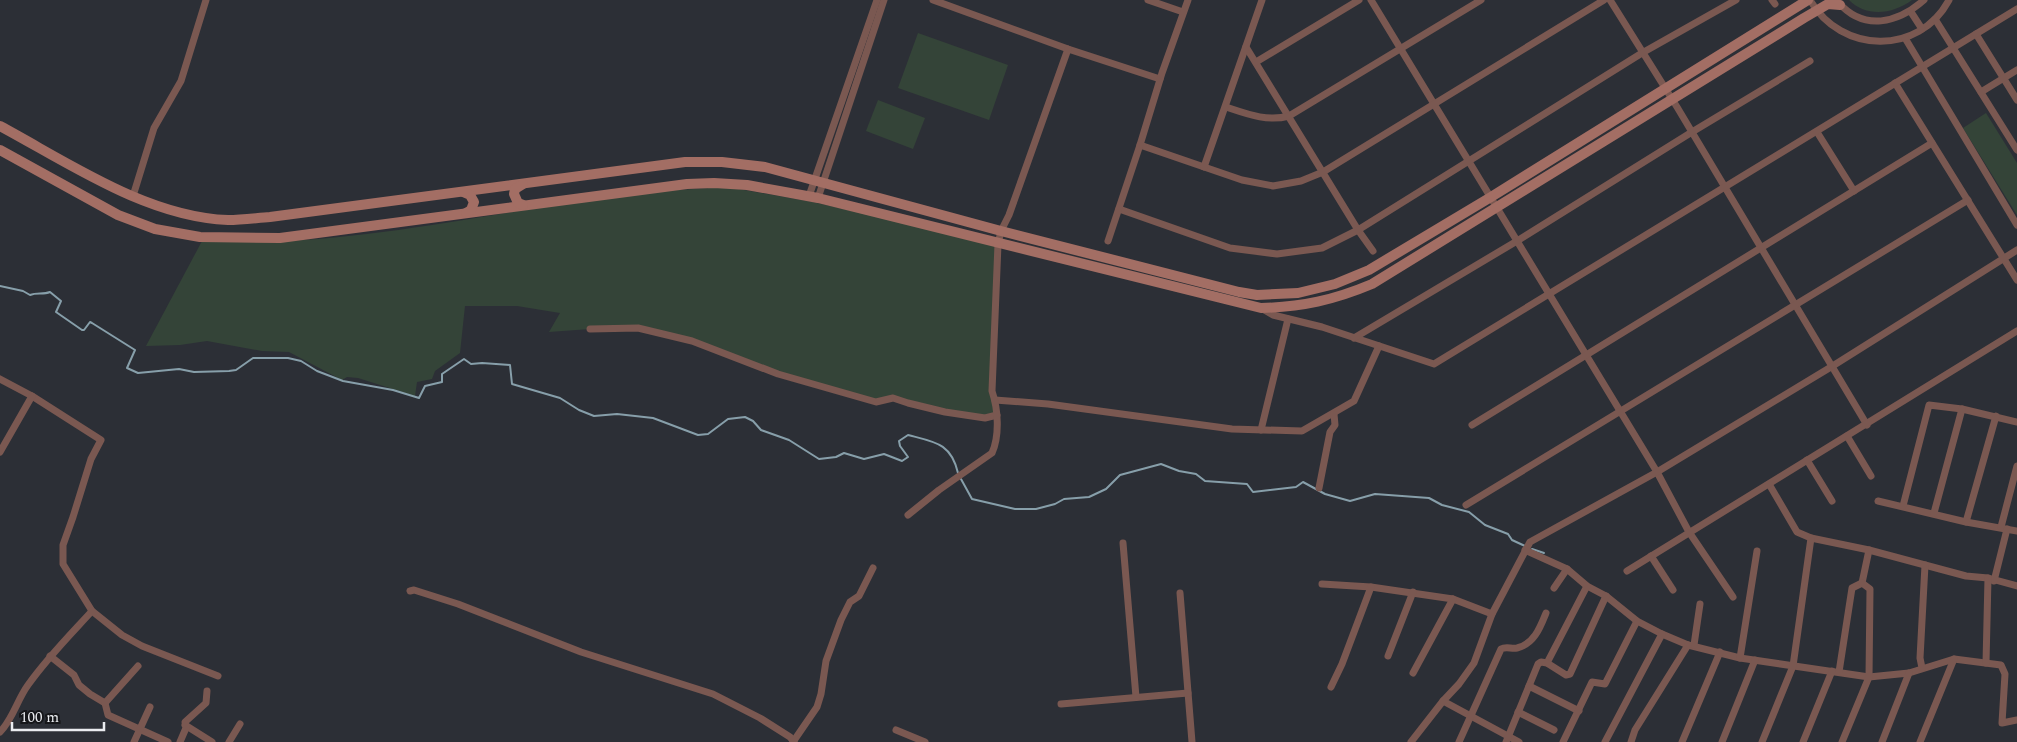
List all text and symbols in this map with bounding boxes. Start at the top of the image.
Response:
scale bar [12,700,105,732]
text: 100 m [20,706,59,729]

